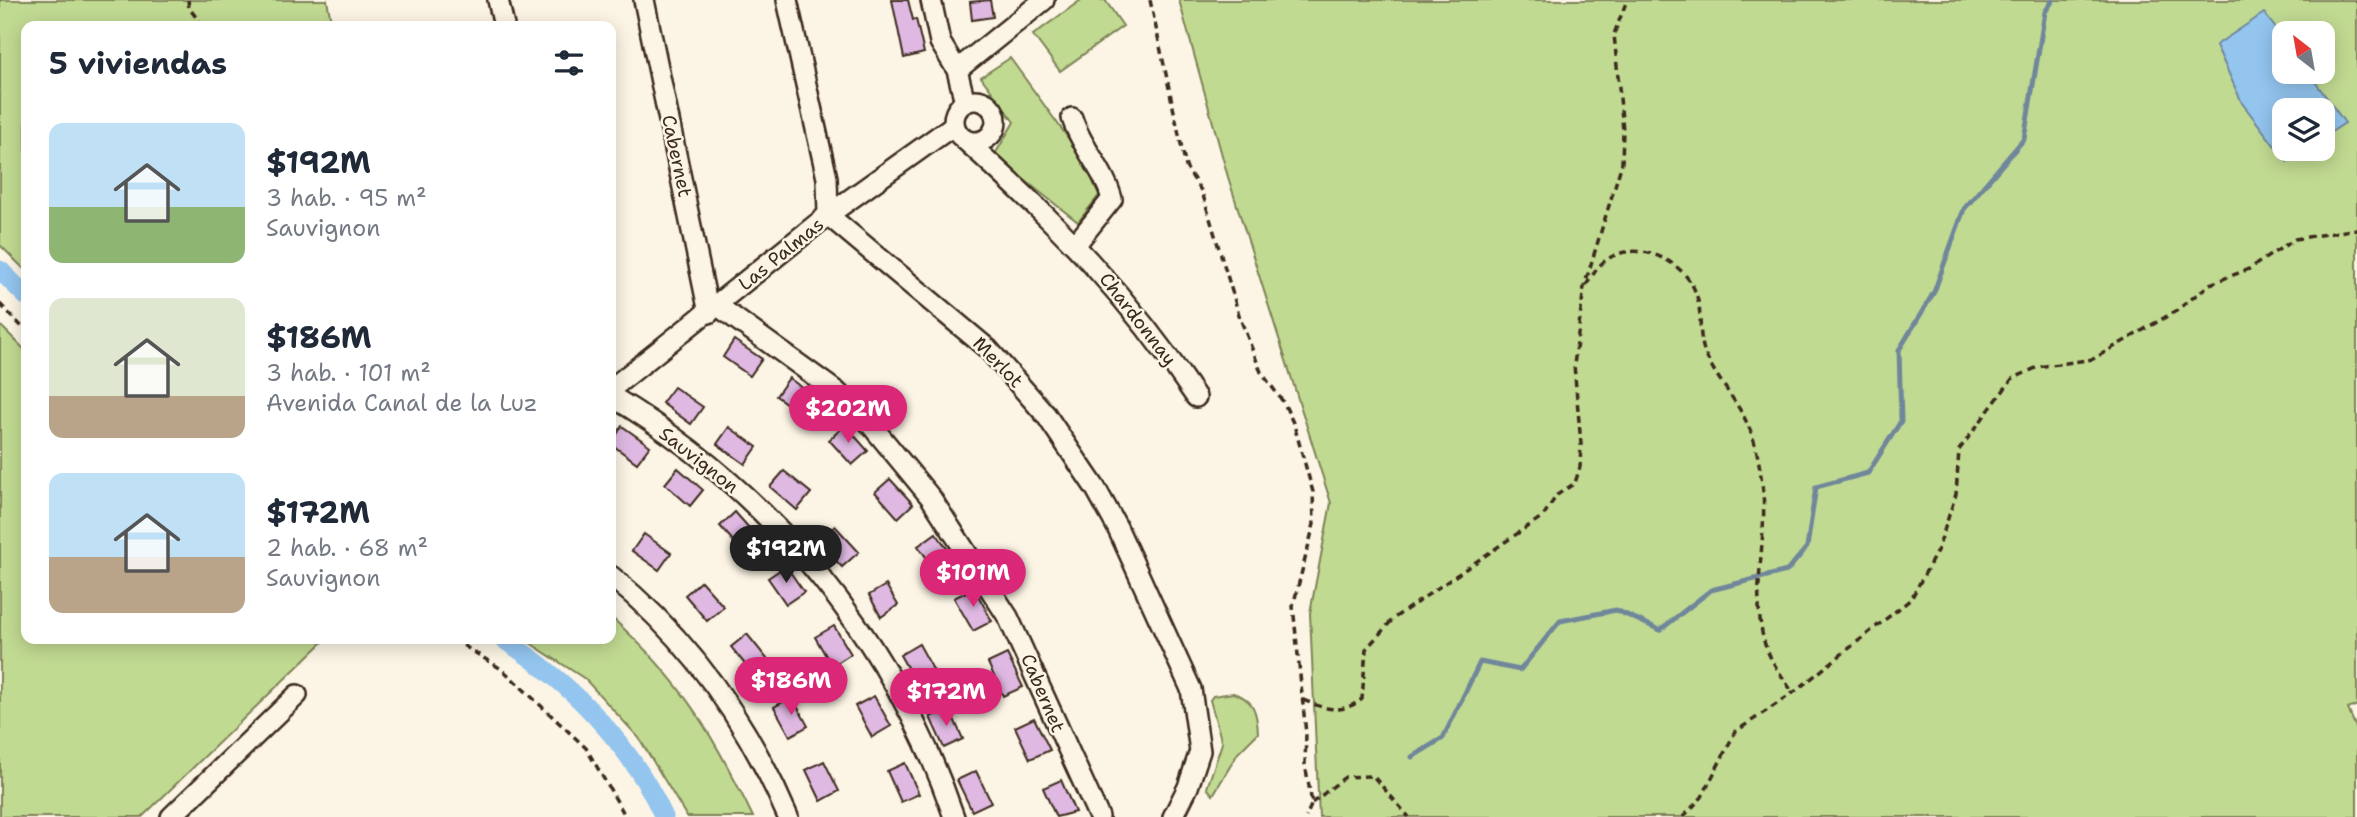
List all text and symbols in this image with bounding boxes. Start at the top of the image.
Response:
north arrow [2272,21,2334,84]
map controls [2272,21,2335,161]
text: 5 viviendas [49,43,227,84]
icon: filters [550,44,588,82]
button: layers [2272,98,2335,161]
street label: Cabernet [656,113,698,199]
text: $192M [266,142,371,183]
icon: home [105,151,189,235]
text: 3 hab. · 95 m² [266,183,427,213]
street label: Las Palmas [733,212,829,296]
text: Sauvignon [266,213,380,243]
street label: Chardonnay [1094,267,1182,371]
text: $186M [266,317,372,358]
icon: home [105,326,189,410]
street label: Merlot [967,331,1029,393]
text: 3 hab. · 101 m² [266,358,431,388]
pin: $202M [799,386,897,445]
text: Avenida Canal de la Luz [266,388,538,418]
text: $202M [805,393,891,423]
street label: Sauvignon [654,421,744,499]
text: $172M [266,492,370,533]
icon: home [105,501,189,585]
pin: $192M [737,526,835,585]
text: 2 hab. · 68 m² [266,533,428,563]
text: $192M [746,533,826,563]
pin: $101M [924,550,1022,609]
text: $101M [936,557,1010,587]
text: Sauvignon [266,563,380,593]
street label: Cabernet [1015,650,1071,736]
pin: $186M [742,658,840,717]
text: $186M [750,665,832,695]
pin: $172M [897,668,995,728]
text: $172M [906,676,986,706]

